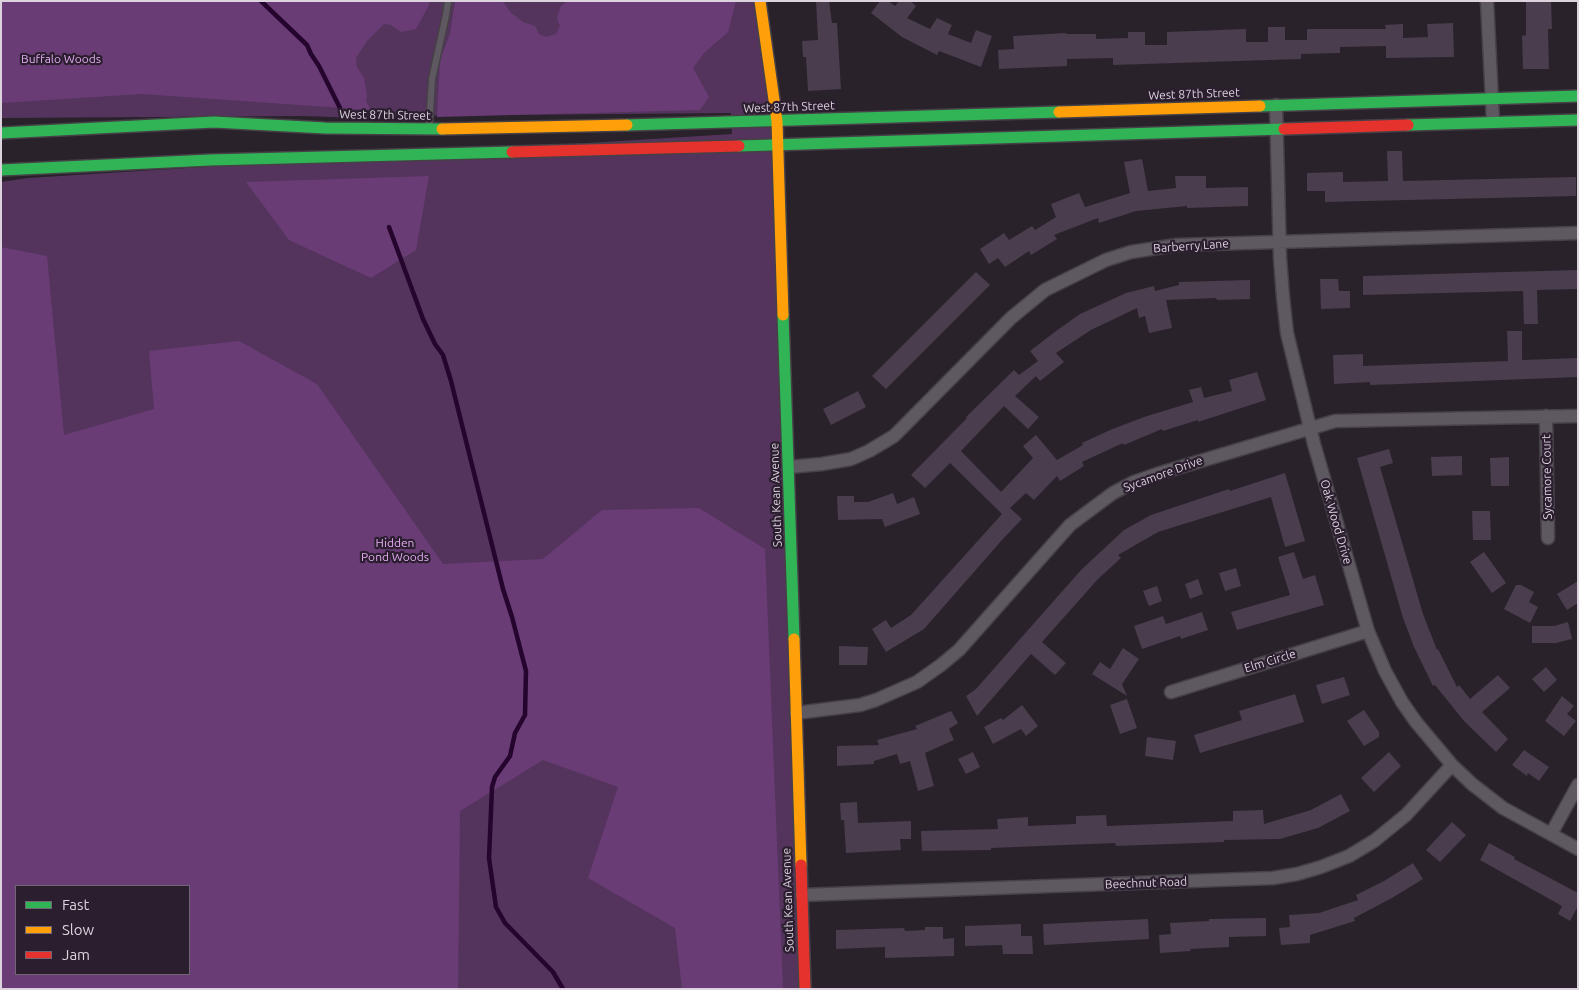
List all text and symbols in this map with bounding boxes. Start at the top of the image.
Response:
park label: Buffalo Woods [21,52,101,66]
street label: West 87th Street [1148,85,1240,103]
street label: West 87th Street [743,98,835,116]
street label: West 87th Street [339,107,431,123]
street label: Barberry Lane [1153,236,1229,256]
street label: Sycamore Court [1539,434,1555,520]
street label: South Kean Avenue [767,443,785,547]
street label: Sycamore Drive [1121,453,1205,495]
street label: Oak Wood Drive [1317,478,1355,566]
park label: Hidden Pond Woods [361,536,429,564]
street label: Elm Circle [1242,646,1298,676]
street label: South Kean Avenue [779,848,797,952]
street label: Beechnut Road [1105,874,1187,892]
legend [15,885,190,975]
text: Fast [62,896,89,913]
text: Slow [62,921,94,938]
text: Jam [62,946,90,963]

